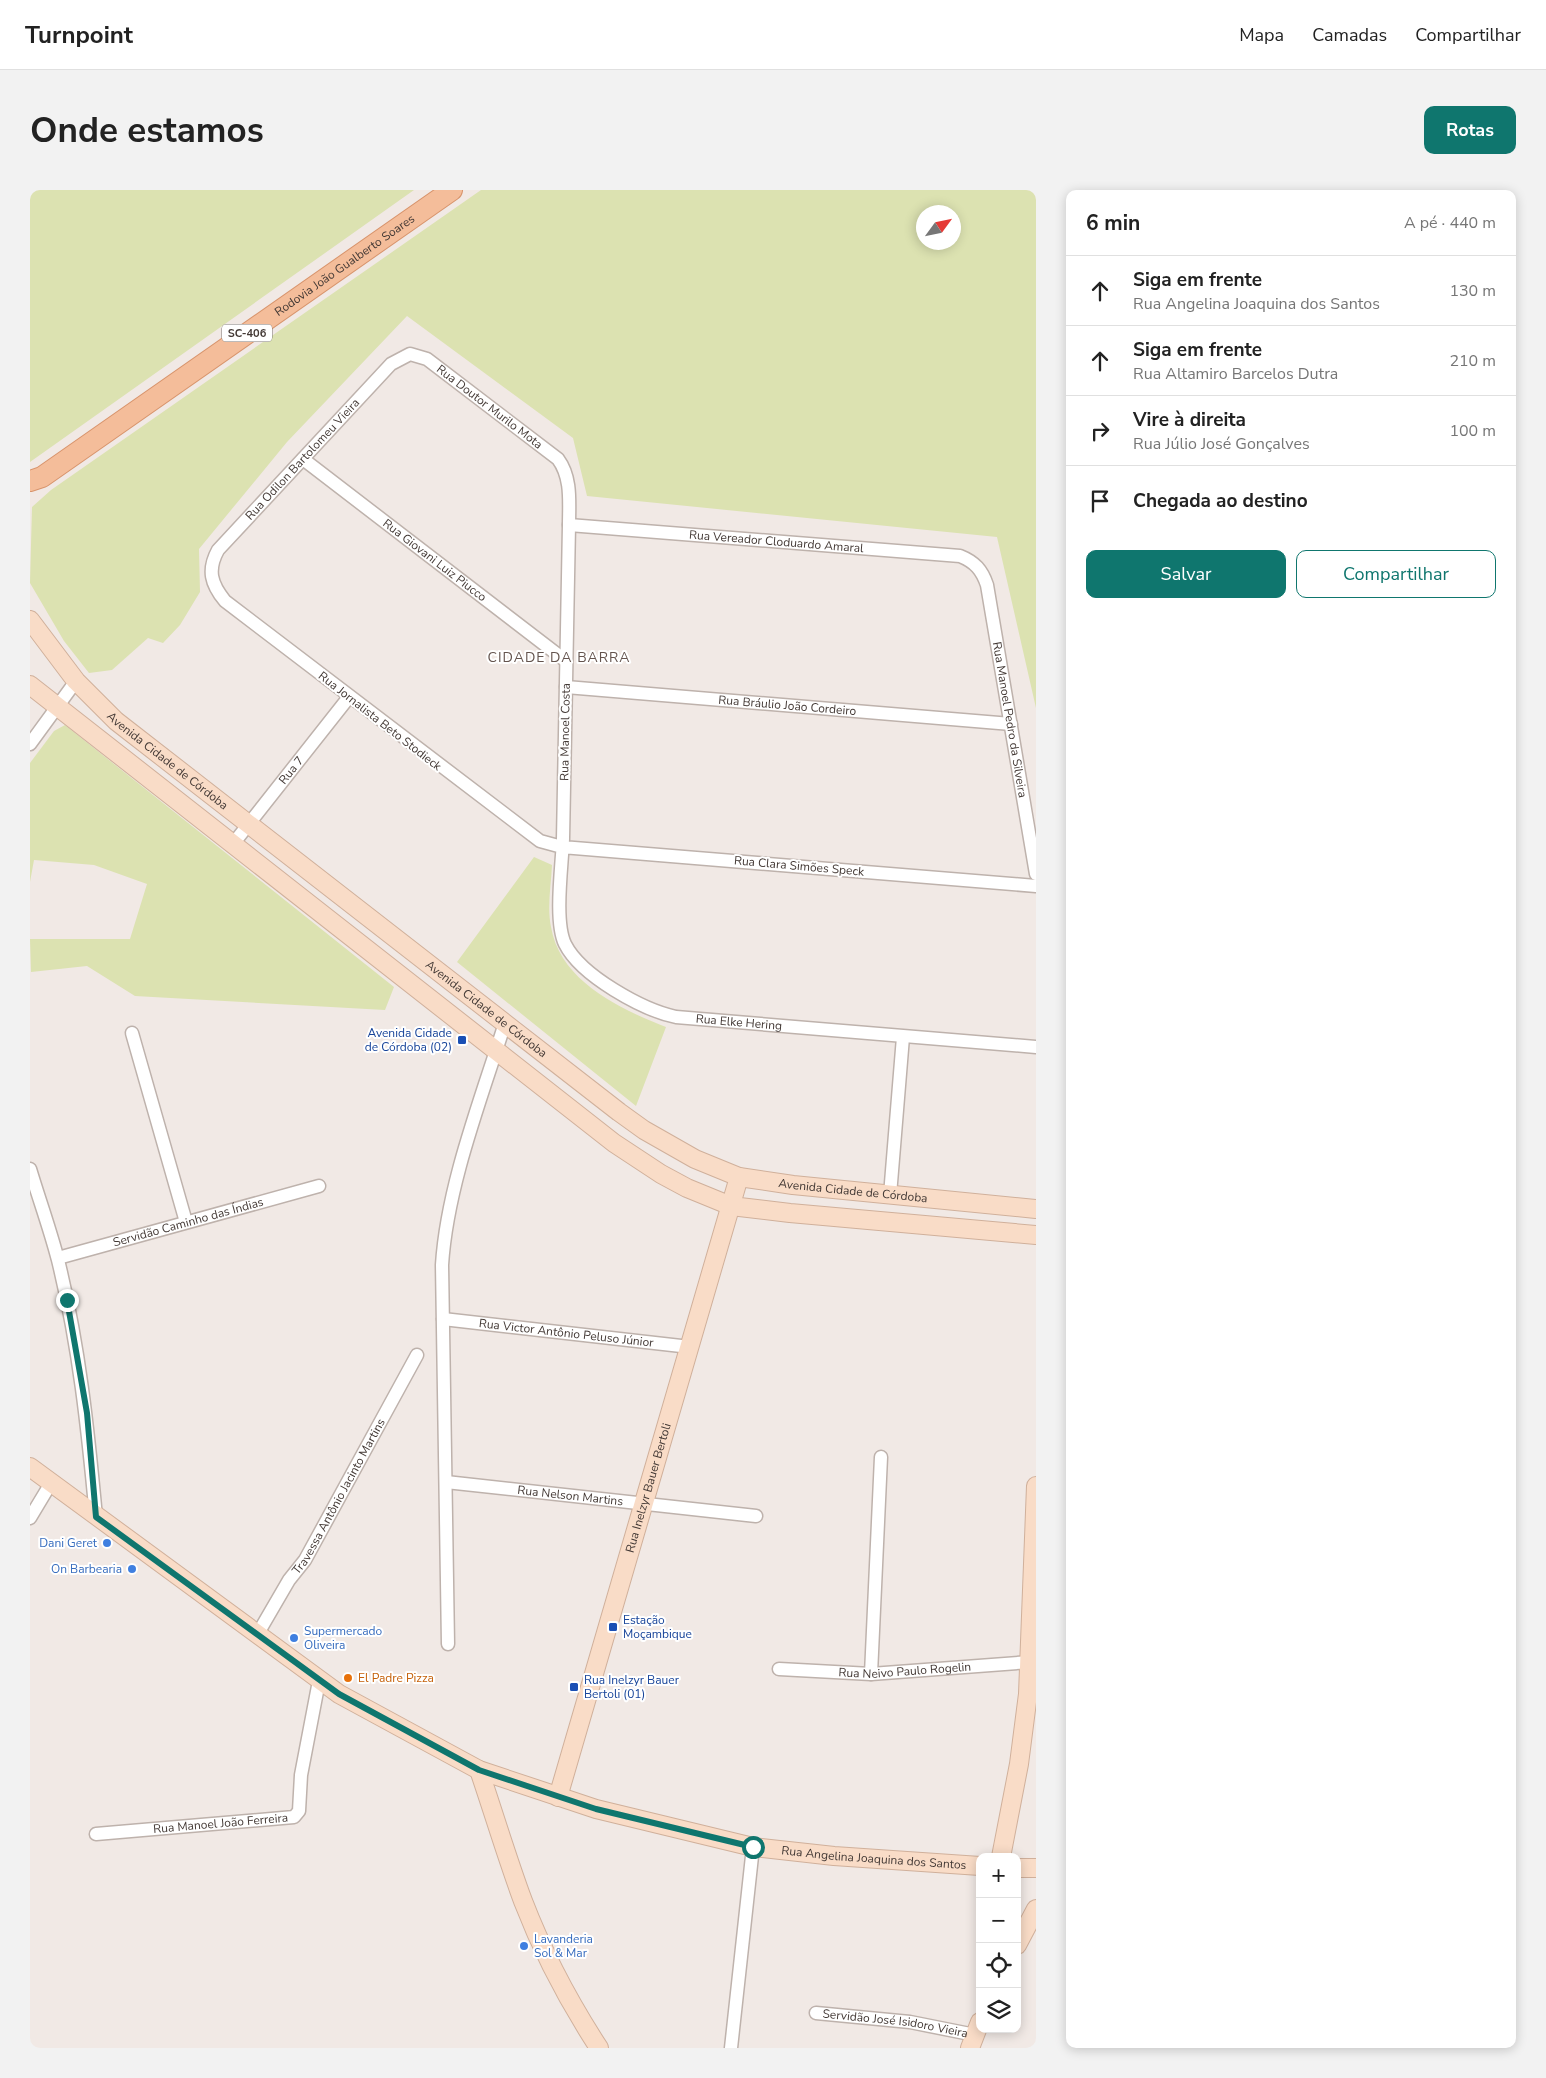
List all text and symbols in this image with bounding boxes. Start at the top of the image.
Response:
text: Turnpoint [25,19,133,51]
text: Mapa [1239,23,1284,47]
text: Camadas [1312,23,1387,47]
text: Compartilhar [1415,23,1521,47]
button: Rotas [1424,106,1516,154]
text: Onde estamos [30,107,264,154]
north arrow [916,205,961,250]
text: 6 min [1086,209,1140,237]
street label: Rodovia João Gualberto Soares [271,210,418,320]
text: A pé · 440 m [1404,212,1496,234]
text: Siga em frente [1133,267,1262,293]
icon: ahead [1086,277,1114,305]
text: 130 m [1449,280,1496,302]
text: Rua Angelina Joaquina dos Santos [1133,293,1380,315]
road number: SC-406 [222,324,272,342]
text: Siga em frente [1133,337,1262,363]
icon: ahead [1086,347,1114,375]
text: 210 m [1449,350,1496,372]
street label: Rua Doutor Murilo Mota [433,361,546,452]
text: Rua Altamiro Barcelos Dutra [1133,363,1338,385]
street label: Rua Odilon Bartolomeu Vieira [242,395,363,524]
text: Vire à direita [1133,407,1246,433]
icon: right [1086,417,1114,445]
text: 100 m [1449,420,1496,442]
text: Rua Júlio José Gonçalves [1133,433,1310,455]
icon: arrive [1086,487,1114,515]
text: Chegada ao destino [1133,488,1308,514]
street label: Rua Giovani Luiz Piucco [379,515,490,605]
street label: Rua Vereador Cloduardo Amaral [688,527,865,556]
button: Salvar [1086,550,1286,598]
button: Compartilhar [1296,550,1496,598]
street label: Rua Manoel Pedro da Silveira [989,640,1031,799]
district label: CIDADE DA BARRA [488,648,630,667]
street label: Rua Jornalista Beto Stodieck [315,668,446,775]
street label: Rua Manoel Costa [556,683,574,781]
street label: Rua Bráulio João Cordeiro [718,692,857,719]
street label: Avenida Cidade de Córdoba [103,708,231,813]
street label: Rua 7 [275,753,307,788]
street label: Rua Clara Simões Speck [733,852,866,880]
street label: Avenida Cidade de Córdoba [422,957,550,1061]
street label: Rua Elke Hering [695,1011,783,1034]
place label: Avenida Cidade de Córdoba (02) [365,1025,452,1055]
marker: Avenida Cidade de Córdoba (02) [456,1034,468,1046]
street label: Avenida Cidade de Córdoba [777,1175,928,1206]
street label: Servidão Caminho das Índias [111,1194,265,1250]
route end [56,1289,79,1312]
street label: Rua Victor Antônio Peluso Júnior [478,1315,655,1351]
street label: Travessa Antônio Jacinto Martins [288,1416,389,1578]
street label: Rua Inelzyr Bauer Bertoli [622,1421,675,1555]
street label: Rua Nelson Martins [517,1482,624,1509]
place label: Dani Geret [39,1535,98,1551]
marker: Dani Geret [101,1537,113,1549]
place label: On Barbearia [51,1561,122,1577]
marker: On Barbearia [126,1563,138,1575]
place label: Estação Moçambique [623,1612,692,1642]
marker: Estação Moçambique [607,1621,619,1633]
place label: Supermercado Oliveira [304,1623,383,1653]
marker: Supermercado Oliveira [288,1632,300,1644]
street label: Rua Neivo Paulo Rogelin [838,1658,972,1682]
place label: El Padre Pizza [358,1670,434,1686]
marker: El Padre Pizza [342,1672,354,1684]
place label: Rua Inelzyr Bauer Bertoli (01) [584,1672,680,1702]
marker: Rua Inelzyr Bauer Bertoli (01) [568,1681,580,1693]
street label: Rua Manoel João Ferreira [152,1810,289,1837]
route start [742,1836,765,1859]
street label: Rua Angelina Joaquina dos Santos [781,1842,967,1873]
map controls [976,1853,1021,2033]
button: + [976,1853,1021,1898]
button: − [976,1898,1021,1943]
place label: Lavanderia Sol & Mar [534,1931,593,1961]
marker: Lavanderia Sol & Mar [518,1940,530,1952]
button: locate [976,1943,1021,1988]
button: layers [976,1988,1021,2033]
street label: Servidão José Isidoro Vieira [822,2006,969,2041]

